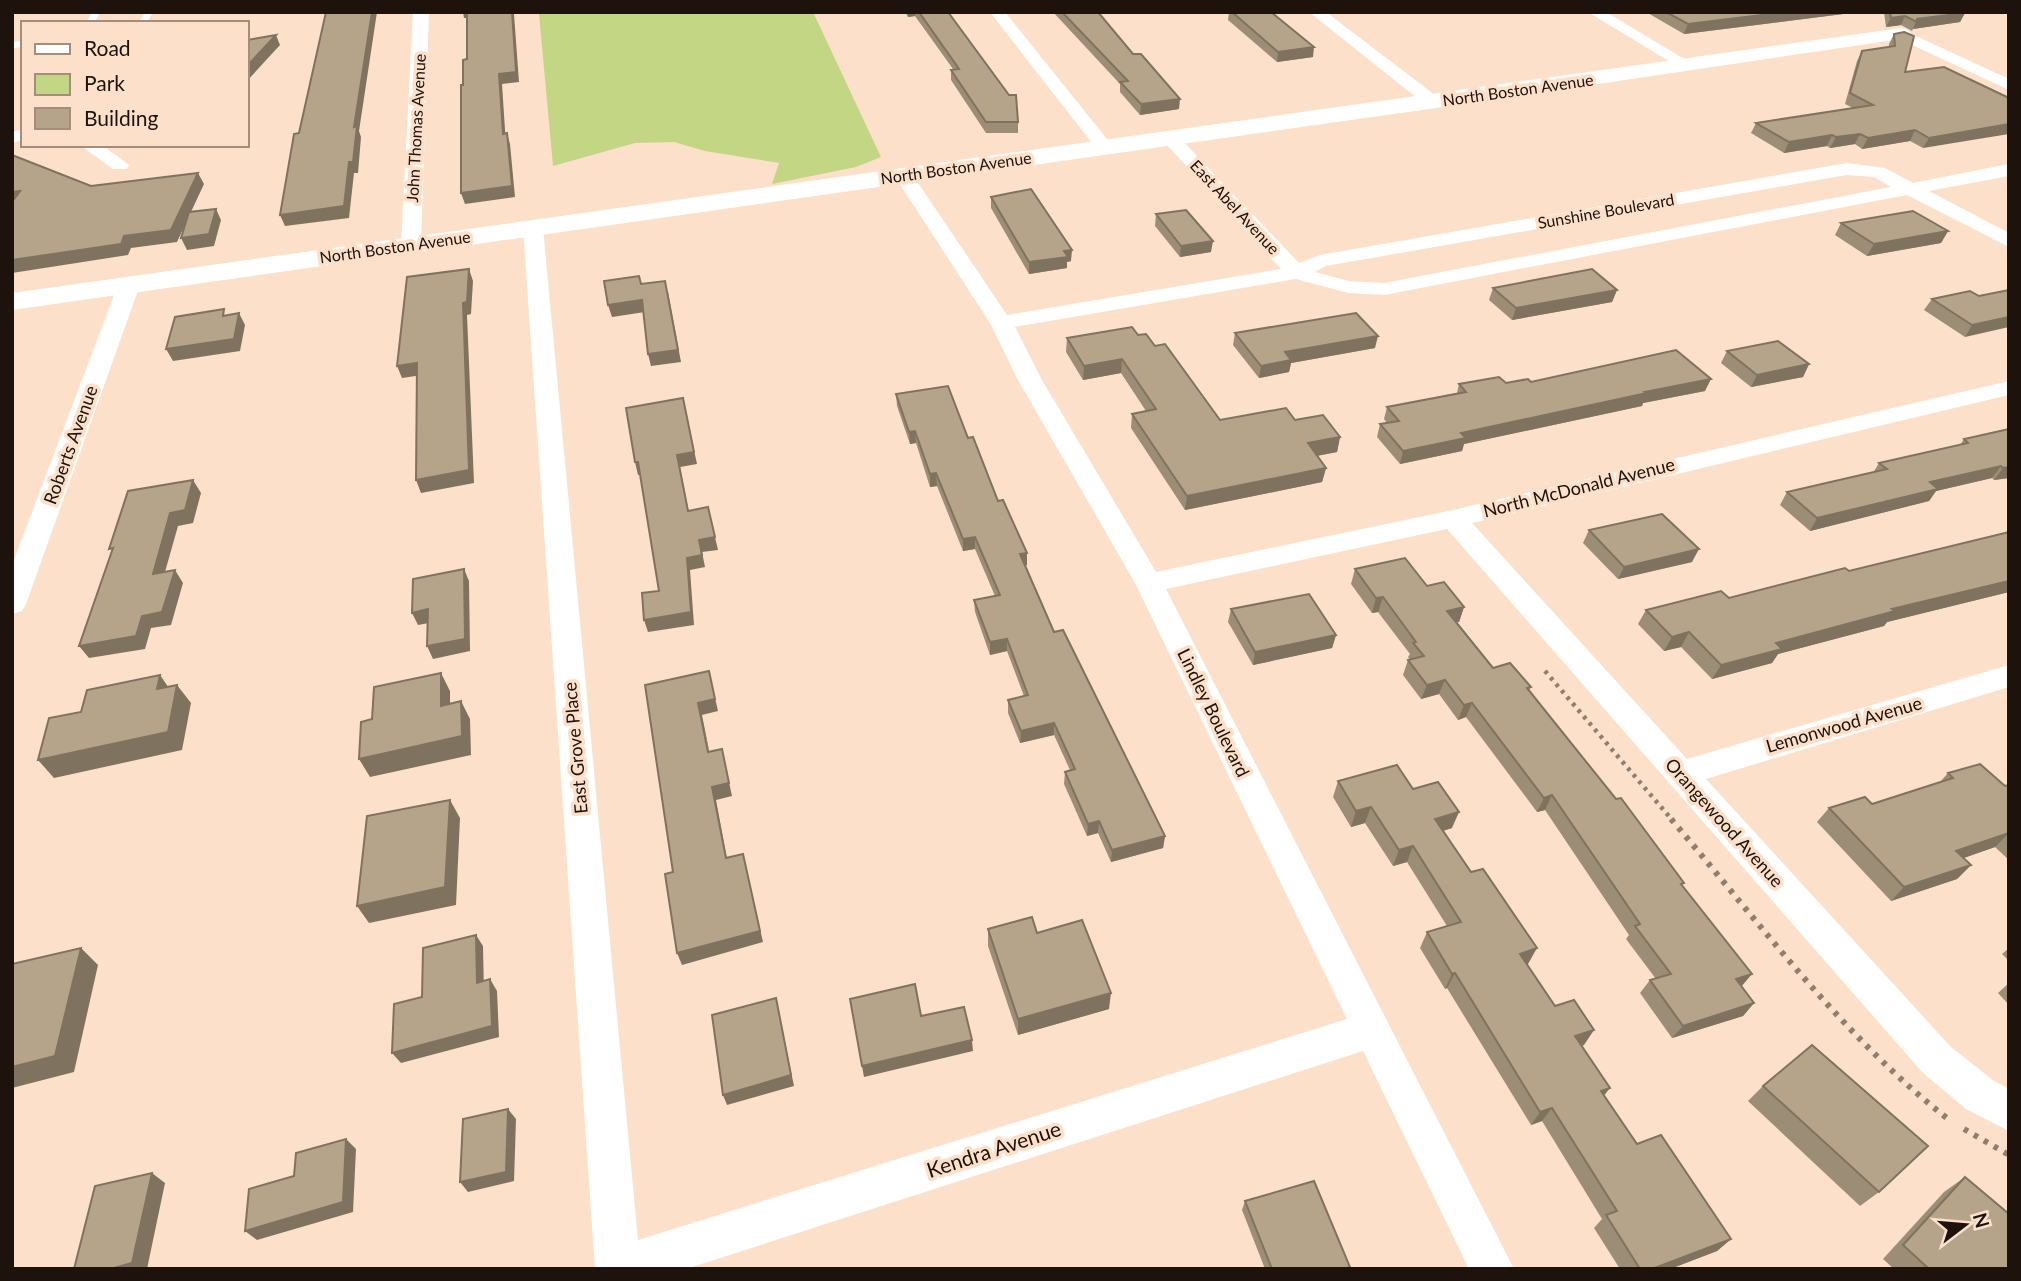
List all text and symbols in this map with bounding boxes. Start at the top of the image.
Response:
legend [21,21,248,147]
text: Road [84,35,131,60]
street label: John Thomas Avenue [402,53,429,203]
text: Park [84,70,125,95]
street label: North Boston Avenue [1441,70,1595,109]
text: Building [84,105,159,130]
street label: North Boston Avenue [879,148,1033,187]
street label: East Abel Avenue [1187,156,1284,258]
street label: Sunshine Boulevard [1536,189,1676,232]
street label: North Boston Avenue [318,227,472,266]
street label: Roberts Avenue [38,382,102,507]
street label: North McDonald Avenue [1481,453,1677,522]
street label: Lindley Boulevard [1173,645,1255,780]
street label: East Grove Place [558,681,592,815]
street label: Lemonwood Avenue [1763,691,1924,757]
street label: Orangewood Avenue [1661,753,1789,892]
street label: Kendra Avenue [923,1115,1064,1182]
north arrow [1930,1190,2000,1260]
text: N [1969,1210,1995,1230]

